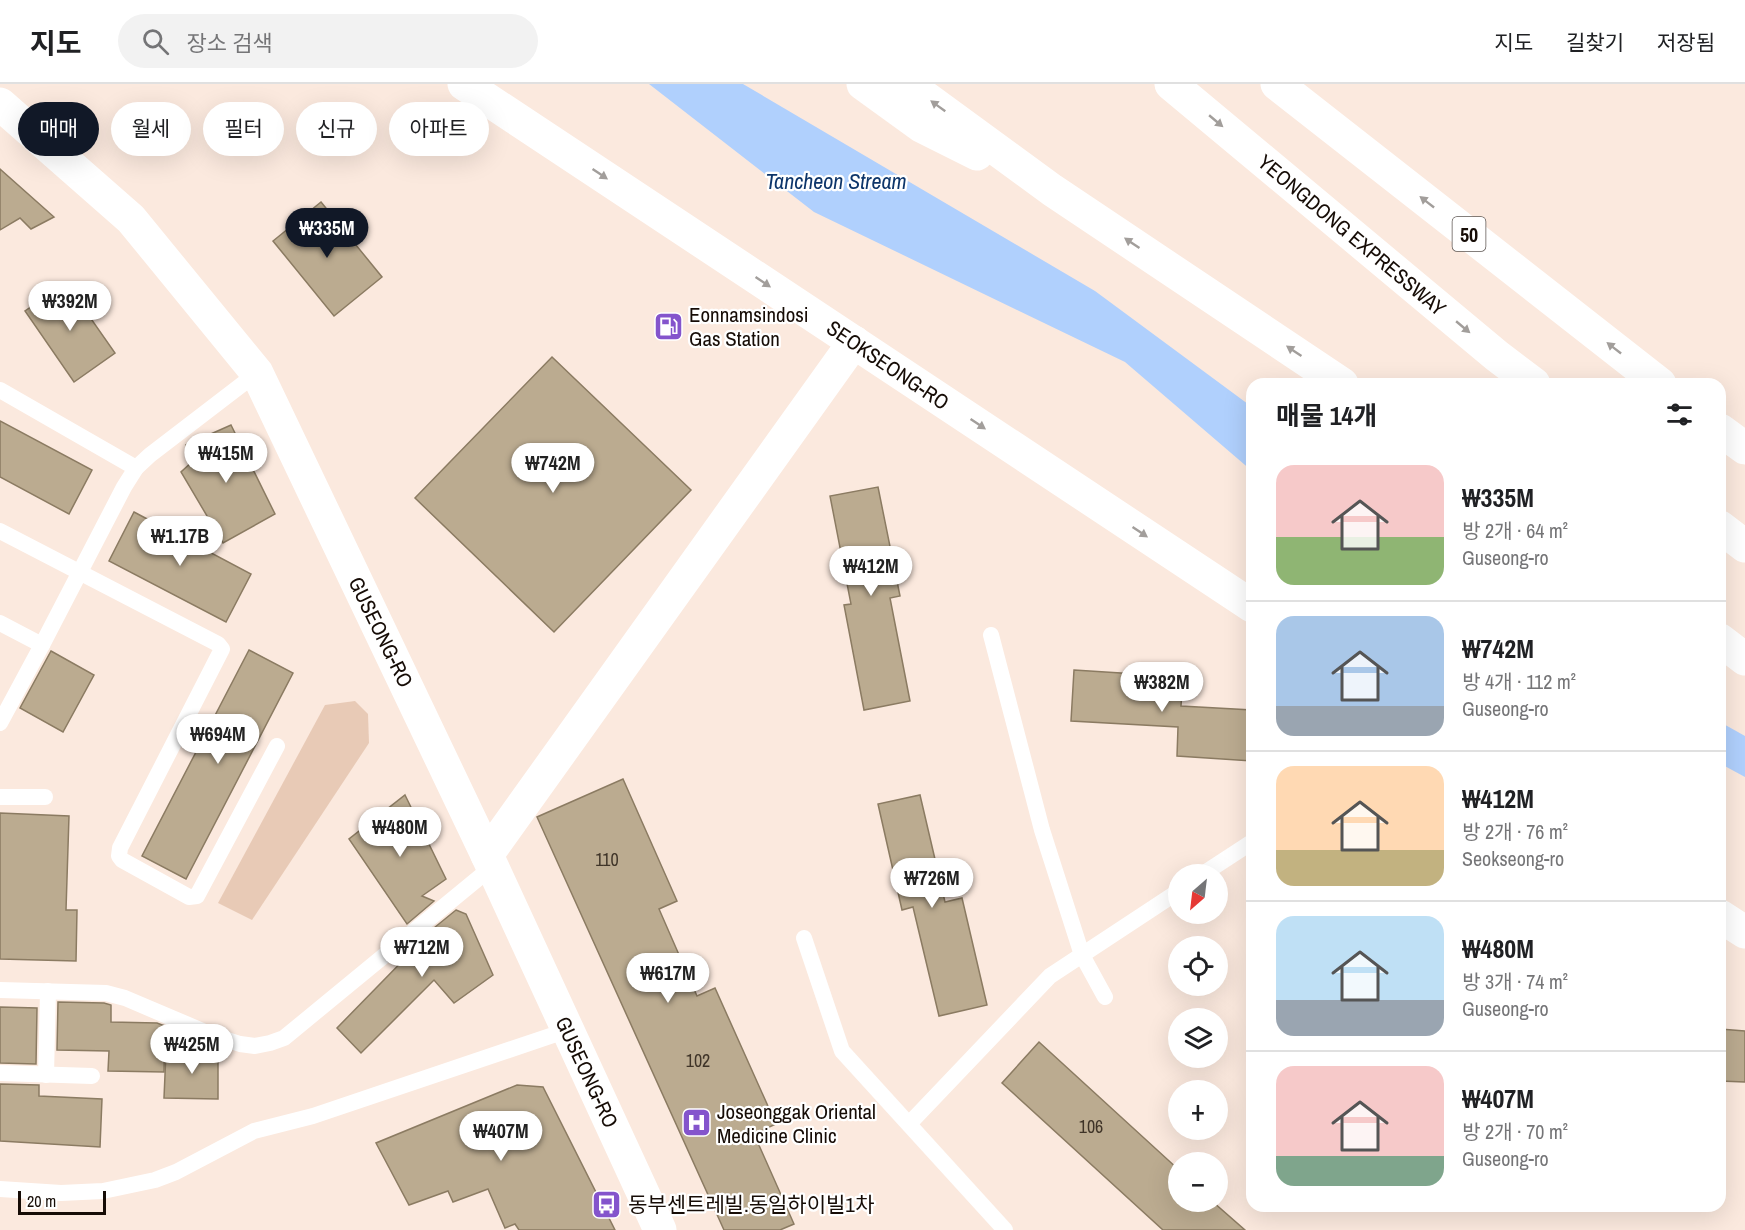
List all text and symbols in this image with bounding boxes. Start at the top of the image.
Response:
search box [118,14,538,68]
text: 지도 [30,24,82,62]
icon: search [139,25,172,58]
text: 장소 검색 [187,28,273,58]
text: 지도 [1494,28,1533,57]
text: 길찾기 [1566,28,1624,57]
text: 저장됨 [1657,28,1715,57]
one-way arrow [930,101,945,113]
chip: 매매 [18,102,99,156]
chip: 월세 [111,102,191,156]
chip: 필터 [203,102,284,156]
chip: 신규 [296,102,377,156]
chip: 아파트 [389,102,489,156]
one-way arrow [1208,115,1224,128]
street label: YEONGDONG EXPRESSWAY [1252,148,1453,323]
water label: Tancheon Stream [766,166,906,196]
one-way arrow [592,168,608,179]
one-way arrow [1420,196,1435,208]
pin: ₩335M [285,208,369,259]
text: ₩335M [299,214,355,241]
road number: 50 [1452,217,1486,251]
one-way arrow [1124,237,1140,249]
one-way arrow [754,276,770,288]
pin: ₩392M [28,281,112,332]
text: ₩392M [42,287,98,314]
place label: Eonnamsindosi Gas Station [689,300,809,353]
fuel station icon: Eonnamsindosi Gas Station [652,310,684,342]
street label: SEOKSEONG-RO [821,313,955,417]
one-way arrow [1455,320,1470,333]
one-way arrow [1606,342,1621,354]
one-way arrow [1285,346,1302,357]
text: 매물 14개 [1276,398,1377,433]
icon: filters [1663,398,1696,431]
one-way arrow [970,419,986,430]
pin: ₩415M [184,433,268,484]
text: ₩415M [198,439,254,466]
pin: ₩742M [511,443,595,494]
text: ₩742M [525,449,581,476]
text: ₩335M [1462,480,1534,515]
icon: home [1324,489,1396,561]
pin: ₩1.17B [131,516,229,567]
text: 방 2개 · 64 m² [1462,517,1568,544]
text: ₩1.17B [151,522,209,549]
one-way arrow [1132,526,1148,538]
text: Guseong-ro [1462,544,1549,571]
pin: ₩412M [829,546,913,597]
text: ₩412M [843,552,899,579]
street label: GUSEONG-RO [342,572,420,692]
text: ₩742M [1462,631,1534,666]
icon: home [1324,640,1396,712]
pin: ₩382M [1120,662,1204,713]
text: ₩382M [1134,668,1190,695]
text: 방 4개 · 112 m² [1462,668,1576,695]
text: Guseong-ro [1462,695,1549,722]
pin: ₩694M [176,714,260,765]
text: ₩694M [190,720,246,747]
text: ₩412M [1462,781,1534,816]
icon: home [1324,790,1396,862]
pin: ₩480M [358,807,442,858]
text: ₩480M [372,813,428,840]
text: 방 2개 · 76 m² [1462,818,1568,845]
text: Seokseong-ro [1462,845,1564,872]
house number: 110 [595,847,619,872]
pin: ₩726M [890,858,974,909]
text: ₩726M [904,864,960,891]
north arrow [1168,864,1228,924]
map controls [1168,864,1228,1212]
pin: ₩712M [380,927,464,978]
text: ₩480M [1462,931,1534,966]
text: ₩712M [394,933,450,960]
button: locate [1168,936,1228,996]
icon: home [1324,940,1396,1012]
pin: ₩617M [626,953,710,1004]
text: ₩617M [640,959,696,986]
text: 방 3개 · 74 m² [1462,968,1568,995]
text: Guseong-ro [1462,995,1549,1022]
button: layers [1168,1008,1228,1068]
street label: GUSEONG-RO [549,1012,625,1132]
pin: ₩425M [150,1024,234,1075]
text: ₩425M [164,1030,220,1057]
house number: 102 [686,1048,710,1073]
button: + [1168,1080,1228,1140]
text: ₩407M [1462,1081,1534,1116]
icon: home [1324,1090,1396,1162]
place label: Joseonggak Oriental Medicine Clinic [717,1097,876,1150]
hospital icon: Joseonggak Oriental Medicine Clinic [680,1107,712,1139]
pin: ₩407M [459,1111,543,1162]
house number: 106 [1079,1114,1103,1139]
text: ₩407M [473,1117,529,1144]
text: 방 2개 · 70 m² [1462,1118,1568,1145]
text: Guseong-ro [1462,1145,1549,1172]
button: − [1168,1152,1228,1212]
scale bar [18,1188,106,1216]
bus stop icon: 동부센트레빌.동일하이빌1차 [591,1188,623,1220]
text: 20 m [27,1190,56,1212]
place label: 동부센트레빌.동일하이빌1차 [628,1190,874,1219]

